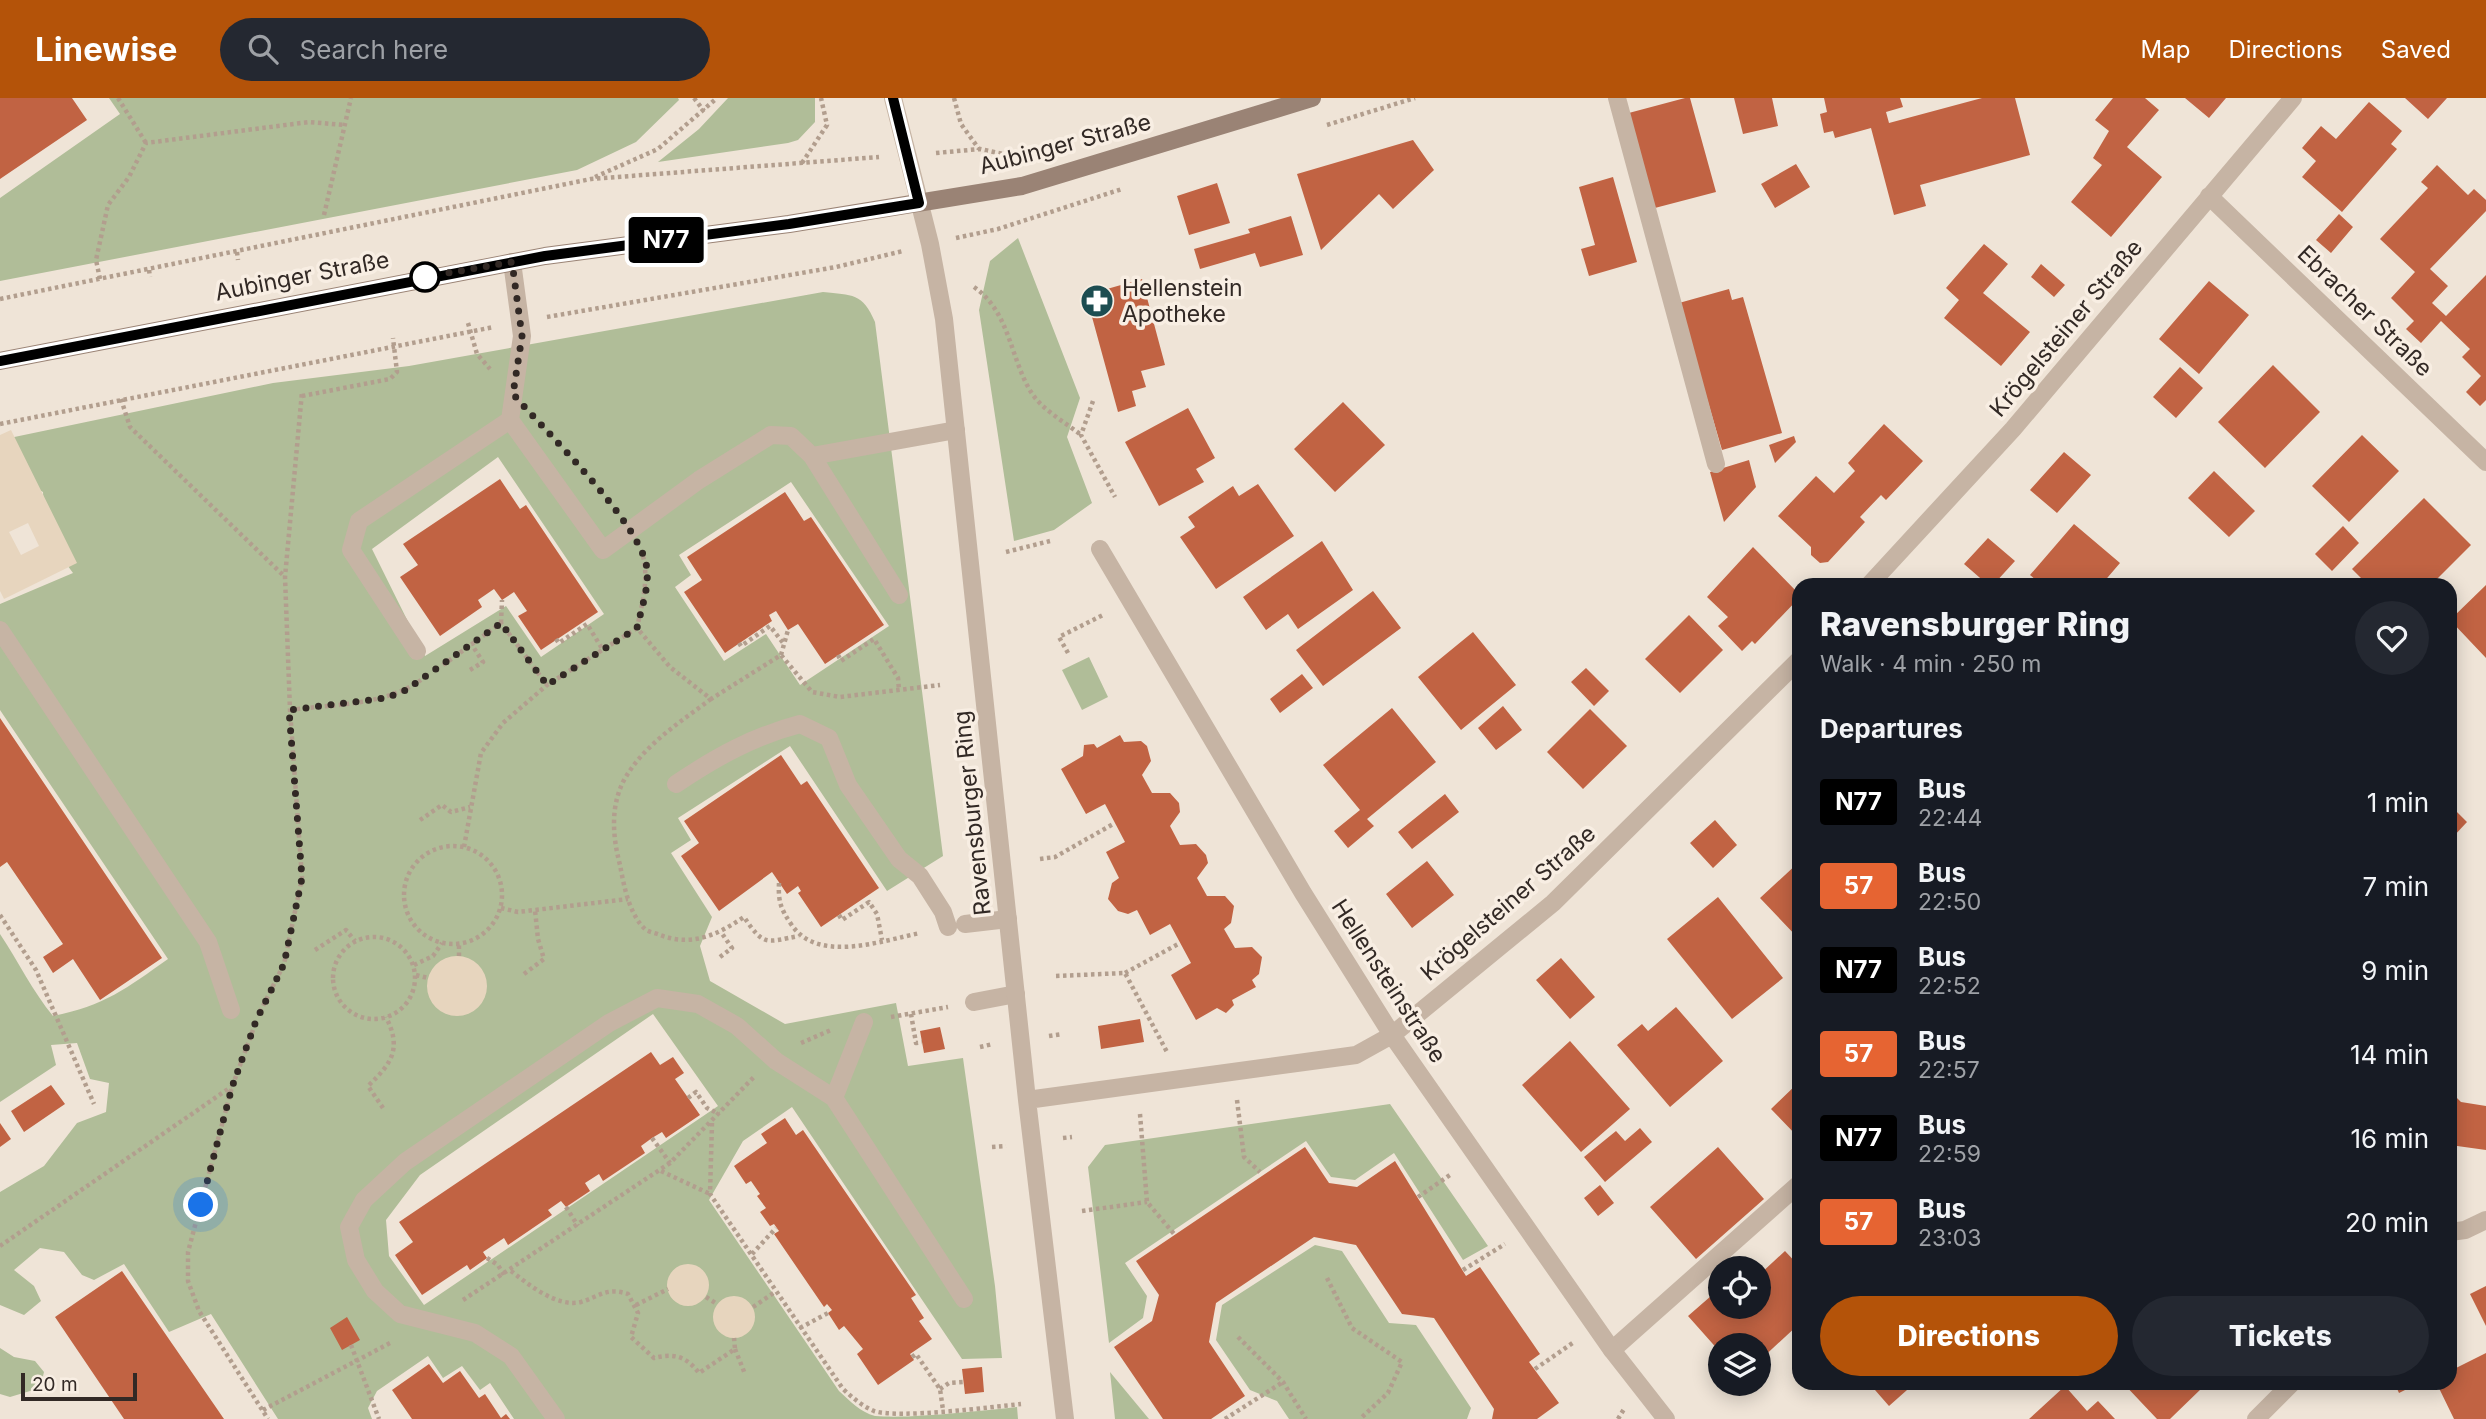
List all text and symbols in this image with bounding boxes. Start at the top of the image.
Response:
search box [220,18,710,81]
text: Linewise [35,29,178,69]
icon: search [244,30,282,68]
text: Search here [300,34,448,65]
text: Map [2141,35,2190,64]
text: Directions [2228,35,2343,64]
text: Saved [2381,35,2451,64]
street label: Aubinger Straße [976,108,1154,180]
line badge: N77 [626,217,706,263]
text: N77 [643,225,689,254]
street label: Krögelsteiner Straße [1984,234,2148,422]
street label: Ebracher Straße [2292,240,2438,382]
street label: Aubinger Straße [213,245,391,307]
unlabelled marker [410,262,440,292]
place label: Hellenstein Apotheke [1122,274,1243,328]
pharmacy icon: Hellenstein Apotheke [1078,282,1116,320]
button: heart [2355,601,2429,675]
text: Ravensburger Ring [1820,604,2130,644]
text: Walk · 4 min · 250 m [1820,650,2042,678]
street label: Ravensburger Ring [947,709,997,917]
text: Departures [1820,713,1963,744]
text: Bus [1918,773,1966,804]
text: N77 [1835,787,1882,816]
text: 1 min [2367,787,2429,818]
text: 22:44 [1918,804,1982,832]
street label: Krögelsteiner Straße [1415,819,1601,987]
text: Bus [1918,857,1966,888]
text: 57 [1844,871,1873,900]
text: 7 min [2363,871,2429,902]
text: 22:50 [1918,888,1981,916]
street label: Hellensteinstraße [1326,894,1452,1068]
text: Bus [1918,941,1966,972]
text: N77 [1835,955,1882,984]
text: 9 min [2361,955,2429,986]
text: 22:52 [1918,972,1981,1000]
text: Bus [1918,1025,1966,1056]
text: 57 [1844,1039,1873,1068]
text: 14 min [2350,1039,2429,1070]
text: 22:57 [1918,1056,1980,1084]
text: Bus [1918,1109,1966,1140]
text: N77 [1835,1123,1882,1152]
text: 16 min [2351,1123,2429,1154]
text: 22:59 [1918,1140,1981,1168]
your location [183,1187,218,1222]
text: Bus [1918,1193,1966,1224]
text: 57 [1844,1207,1873,1236]
text: 20 min [2345,1207,2429,1238]
text: 23:03 [1918,1224,1982,1252]
map controls [1708,1256,1771,1396]
button: locate [1708,1256,1771,1319]
button: Directions [1820,1296,2118,1376]
button: Tickets [2132,1296,2429,1376]
button: layers [1708,1333,1771,1396]
scale bar [21,1370,136,1402]
text: 20 m [32,1373,78,1396]

